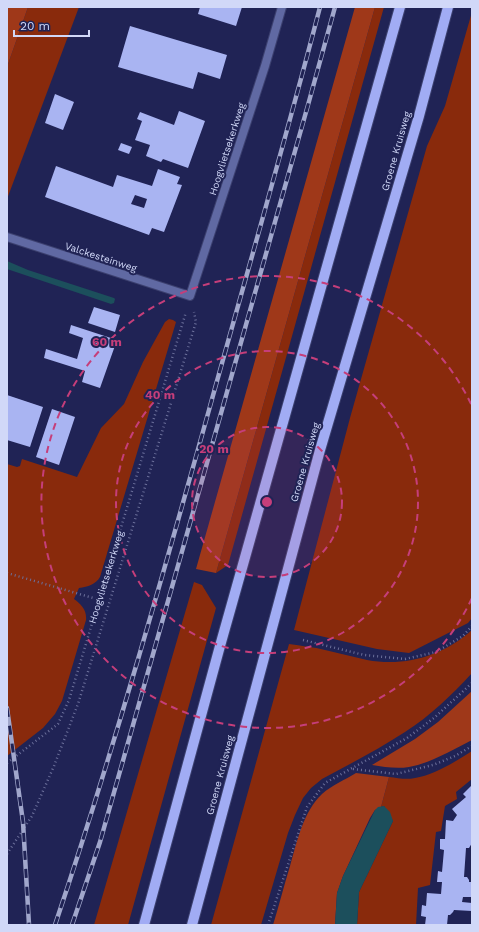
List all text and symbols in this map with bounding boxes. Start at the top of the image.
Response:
scale bar [14,12,89,38]
text: 20 m [20,19,50,33]
street label: Hoogvlietsekerkweg [207,101,247,197]
street label: Groene Kruisweg [379,109,413,192]
street label: Valckesteinweg [64,240,139,274]
text: 60 m [92,335,122,349]
text: 40 m [145,388,175,402]
street label: Groene Kruisweg [288,420,322,503]
text: 20 m [199,442,229,456]
centre of rings [260,495,274,509]
street label: Hoogvlietsekerkweg [87,529,126,625]
street label: Groene Kruisweg [204,733,236,816]

